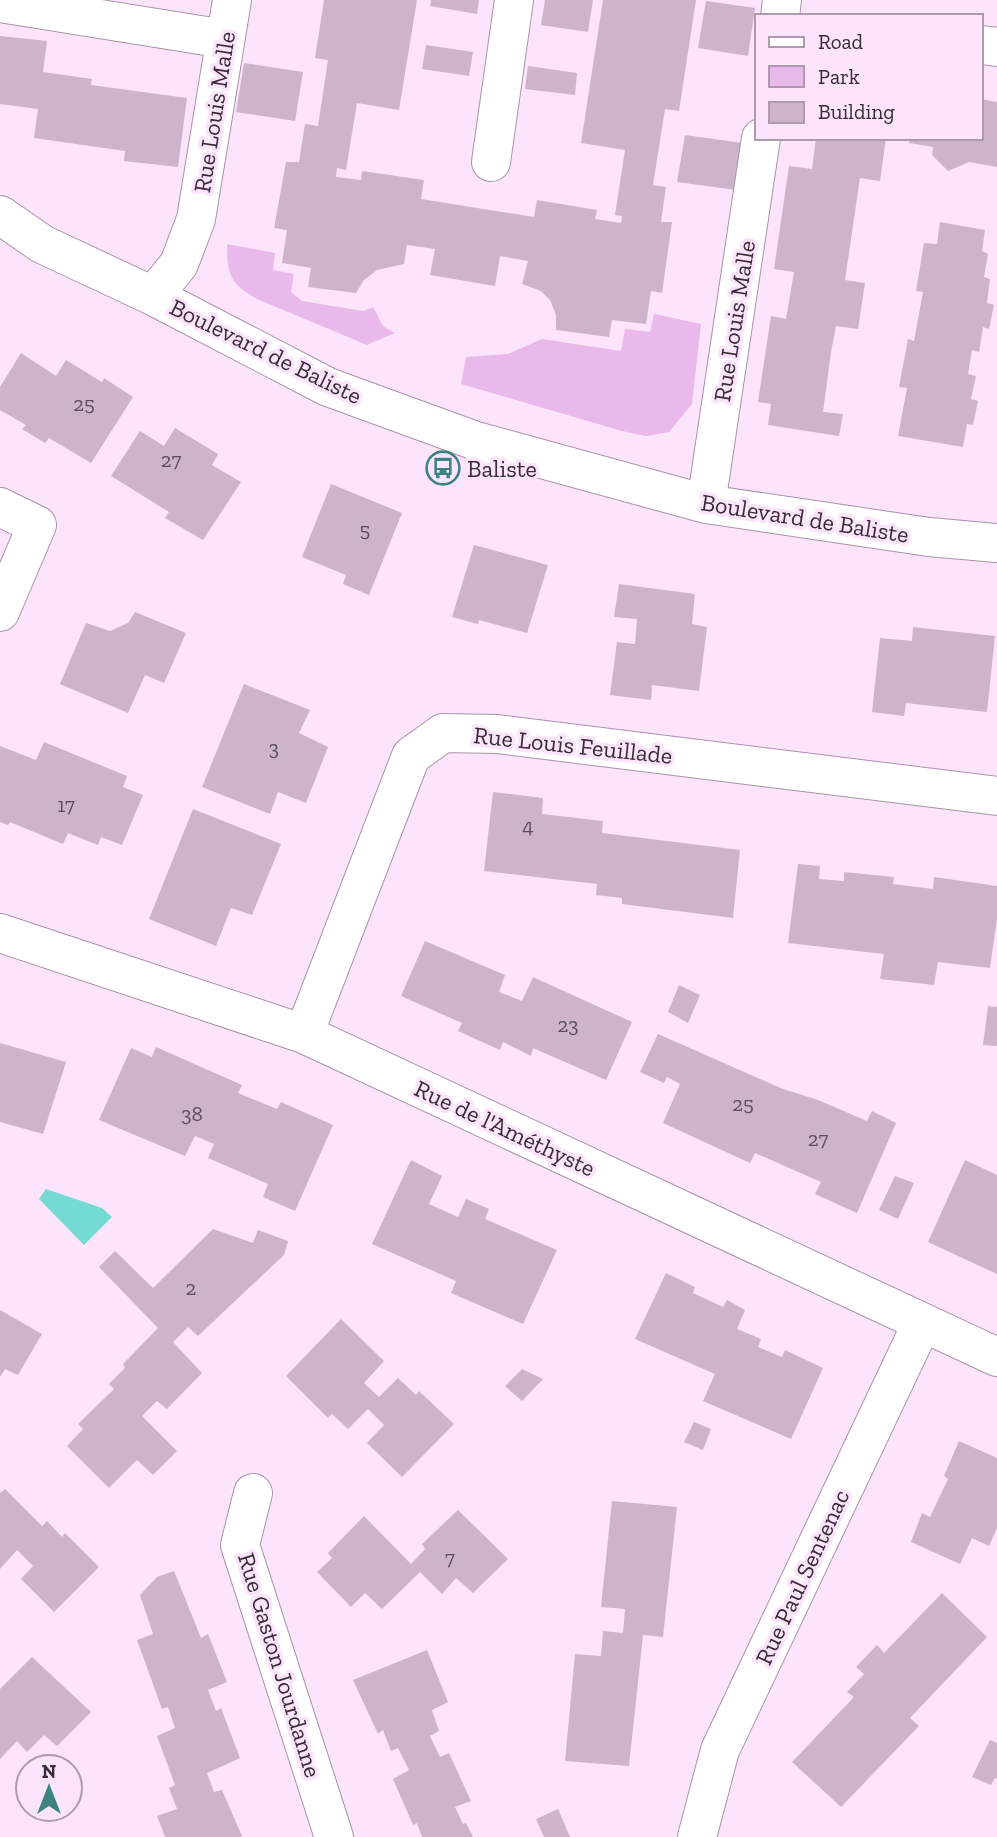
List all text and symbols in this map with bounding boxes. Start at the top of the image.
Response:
legend [755,14,983,140]
street label: Rue Louis Malle [187,29,241,195]
text: Road [818,29,864,54]
text: Park [818,64,860,89]
text: Building [818,99,895,124]
street label: Rue Louis Malle [707,238,761,404]
street label: Boulevard de Baliste [165,292,367,410]
house number: 25 [73,391,95,416]
house number: 27 [161,447,181,472]
bus stop icon: Baliste [424,449,462,487]
place label: Baliste [467,454,537,483]
street label: Boulevard de Baliste [699,487,911,549]
house number: 5 [360,517,370,542]
street label: Rue Louis Feuillade [472,720,674,770]
house number: 3 [269,735,279,760]
house number: 17 [57,792,75,817]
house number: 4 [522,813,534,838]
house number: 23 [557,1012,579,1037]
street label: Rue de l'Améthyste [410,1073,600,1183]
house number: 25 [732,1091,754,1116]
house number: 38 [181,1101,203,1126]
house number: 27 [808,1126,828,1151]
house number: 2 [186,1275,196,1300]
street label: Rue Paul Sentenac [749,1485,855,1669]
house number: 7 [445,1545,455,1570]
street label: Rue Gaston Jourdanne [232,1549,328,1781]
north arrow [14,1753,84,1823]
text: N [42,1760,56,1783]

